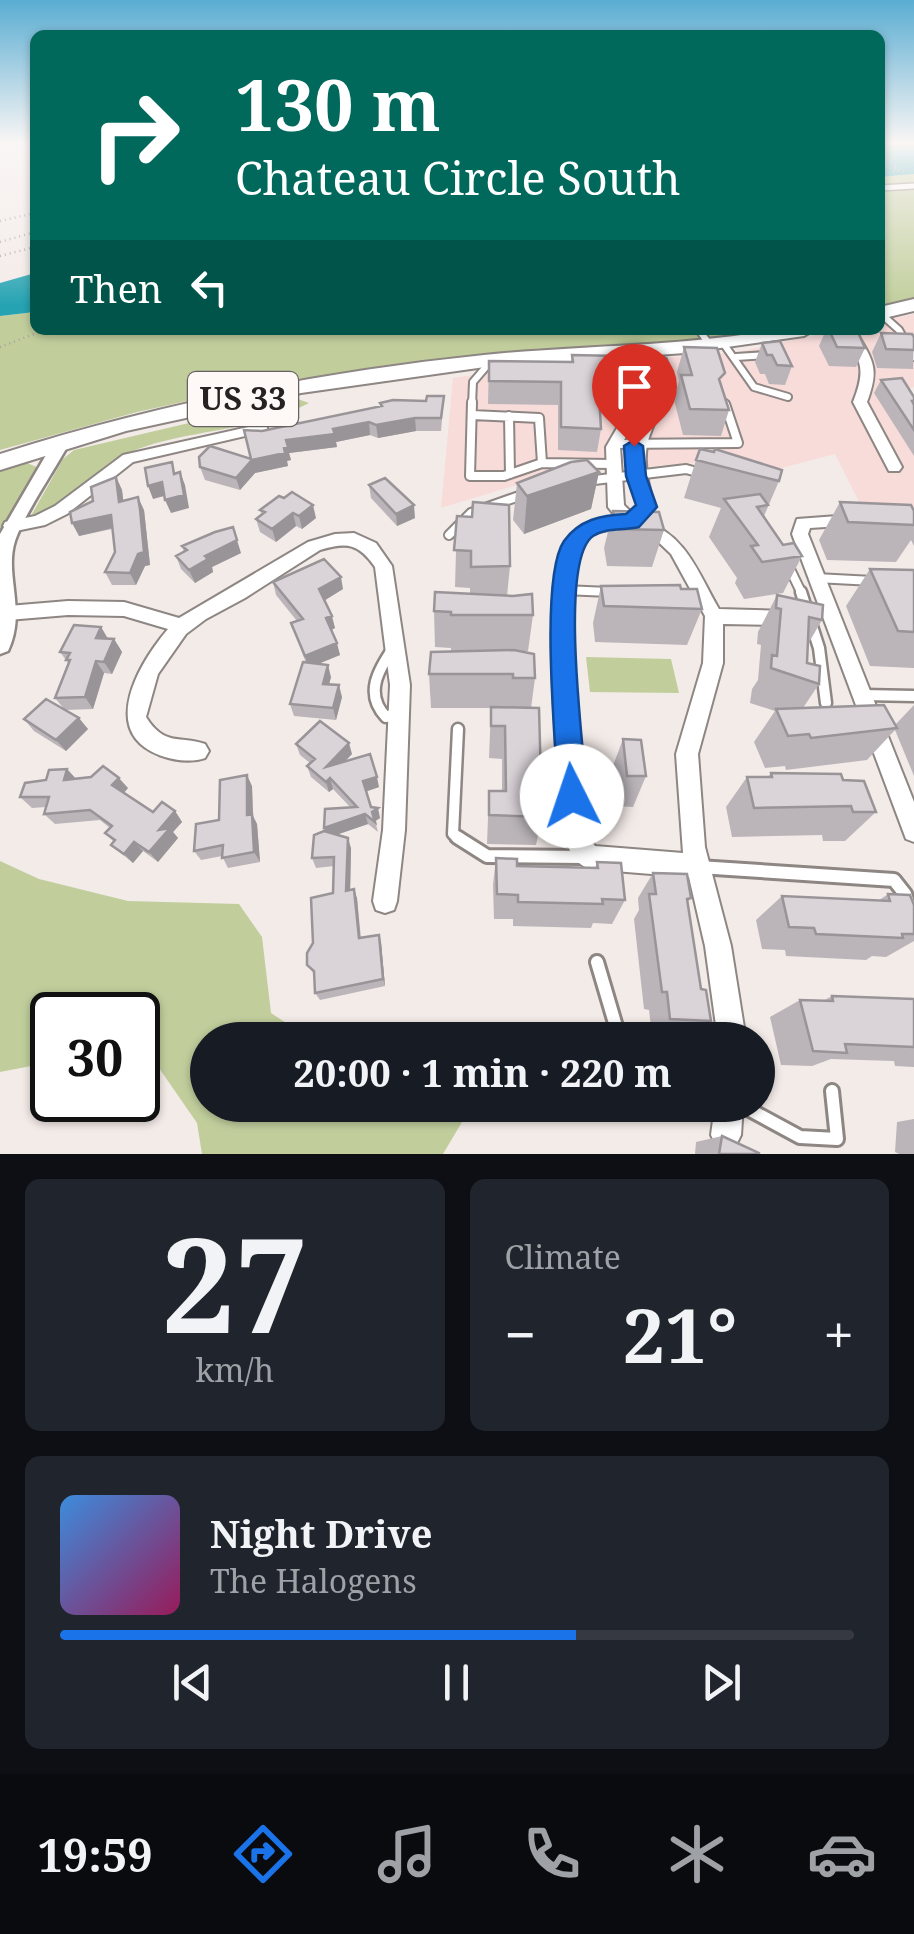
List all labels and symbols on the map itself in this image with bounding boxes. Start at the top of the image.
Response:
pin [592,344,677,447]
road number: US 33 [188,372,298,426]
position arrow [520,744,624,848]
speed limit sign: 30 [30,992,160,1122]

